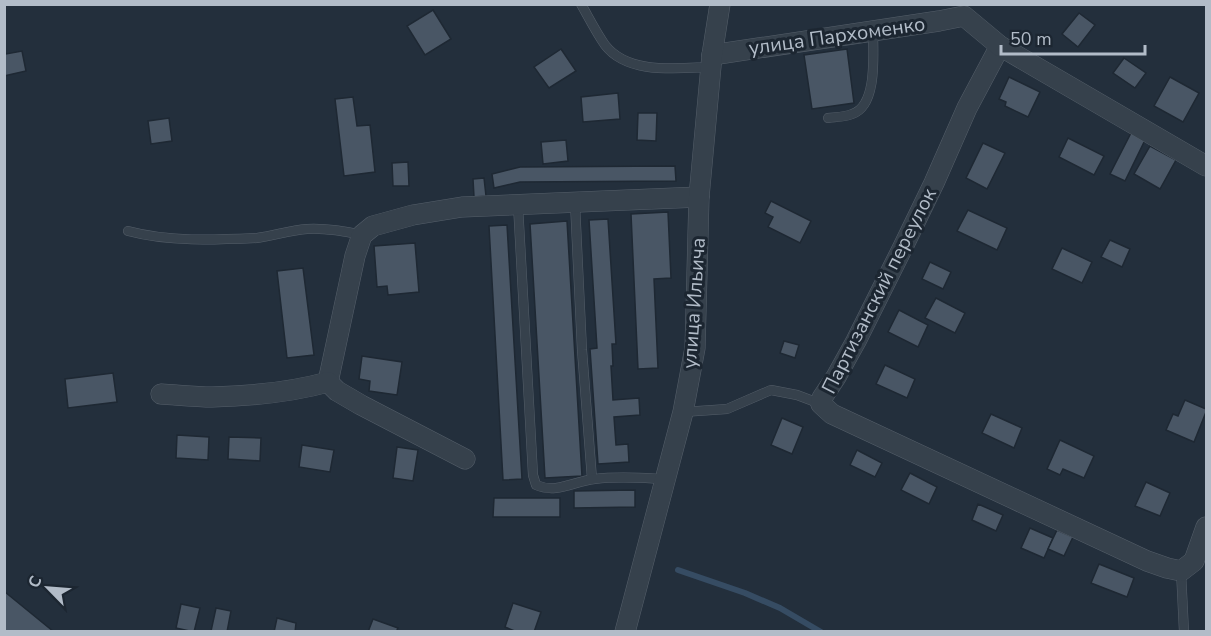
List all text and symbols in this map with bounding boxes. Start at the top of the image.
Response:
street label: улица Пархоменко [747,10,927,62]
scale bar [1001,18,1145,56]
text: 50 m [1010,27,1052,51]
street label: Партизанский переулок [815,183,943,399]
street label: улица Ильича [676,236,712,370]
north arrow [18,558,78,618]
text: С [23,572,48,592]

